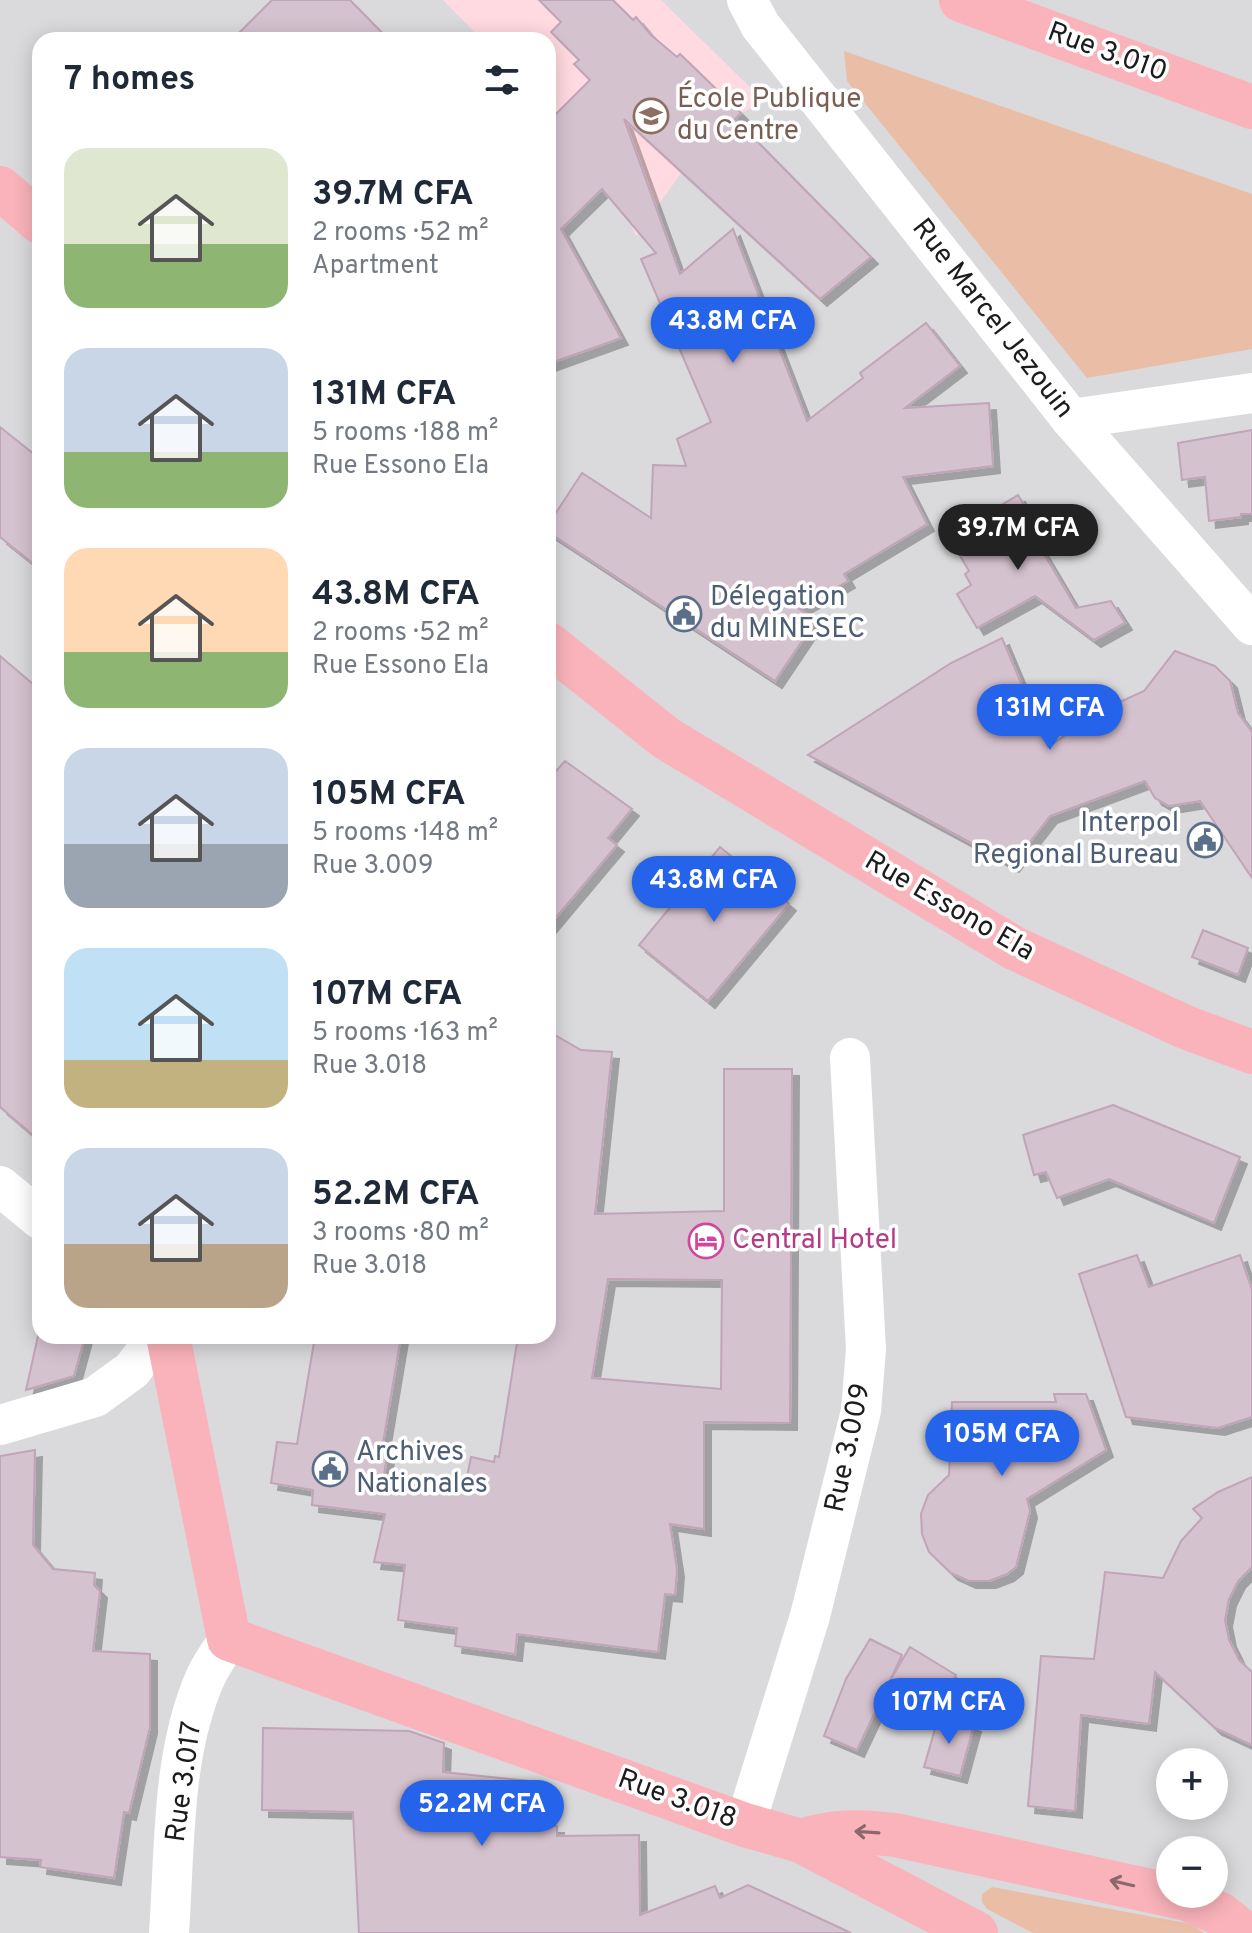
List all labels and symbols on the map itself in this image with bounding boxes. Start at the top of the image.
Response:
street label: Rue 3.010 [1042,15,1172,91]
place label: École Publique du Centre [677,80,861,150]
school or university icon: École Publique du Centre [632,97,670,135]
street label: Rue Marcel Jezouin [903,212,1081,426]
pin: 43.8M CFA [641,297,825,365]
pin: 39.7M CFA [926,504,1110,572]
place label: Délegation du MINESEC [710,580,865,648]
public building icon: Délegation du MINESEC [665,595,703,633]
pin: 131M CFA [967,684,1133,752]
place label: Interpol Regional Bureau [973,806,1179,874]
public building icon: Interpol Regional Bureau [1186,821,1224,859]
street label: Rue Essono Ela [858,844,1040,970]
pin: 43.8M CFA [622,856,806,924]
hotel icon: Central Hotel [687,1222,725,1260]
place label: Central Hotel [732,1223,897,1259]
street label: Rue 3.009 [818,1380,880,1516]
pin: 105M CFA [919,1410,1085,1478]
place label: Archives Nationales [356,1435,488,1503]
public building icon: Archives Nationales [311,1450,349,1488]
pin: 107M CFA [866,1678,1032,1746]
street label: Rue 3.017 [159,1719,211,1845]
street label: Rue 3.018 [613,1762,741,1838]
pin: 52.2M CFA [390,1780,574,1848]
one-way arrow [854,1824,881,1839]
one-way arrow [1109,1875,1135,1890]

